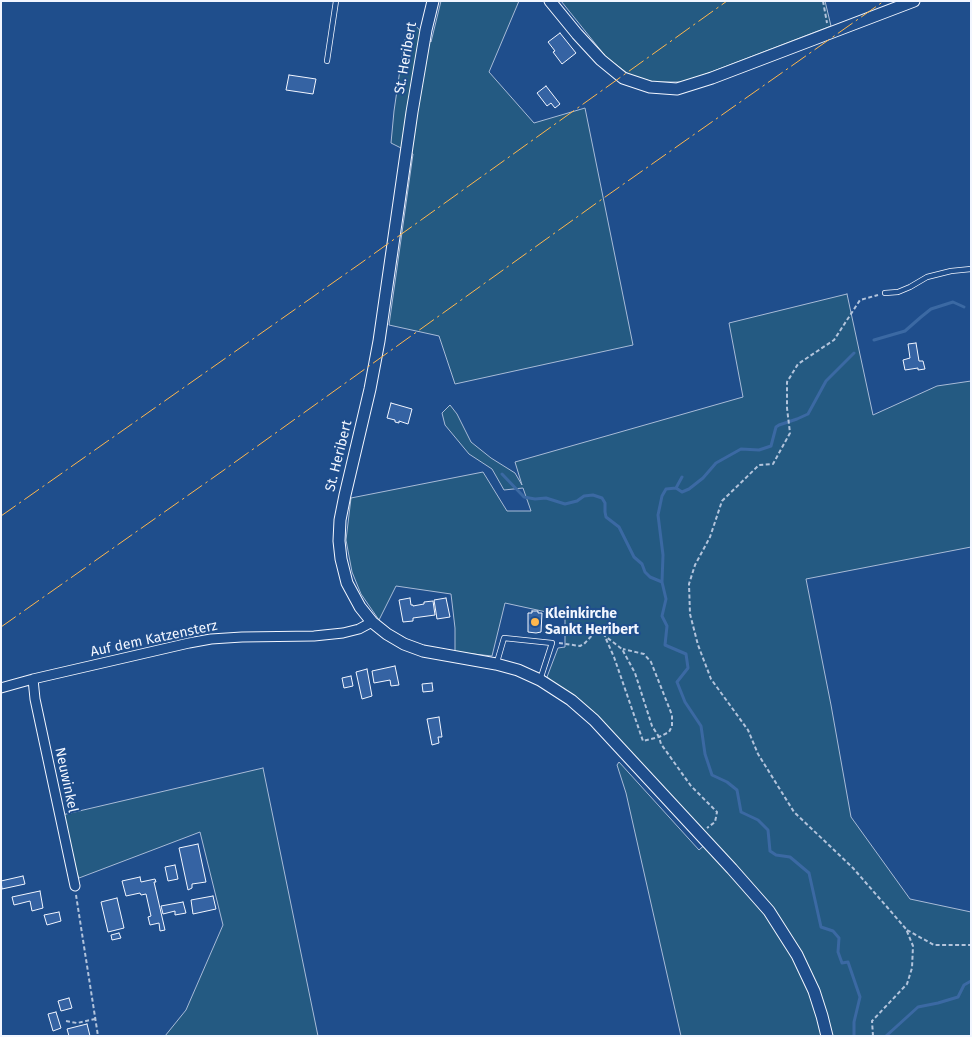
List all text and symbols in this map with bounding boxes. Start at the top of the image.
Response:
street label: St. Heribert [391,21,421,95]
street label: St. Heribert [322,419,356,493]
place label: Kleinkirche Sankt Heribert [545,606,639,638]
marker: Kleinkirche Sankt Heribert [529,616,541,628]
street label: Auf dem Katzensterz [89,617,219,661]
street label: Neuwinkel [51,746,81,814]

